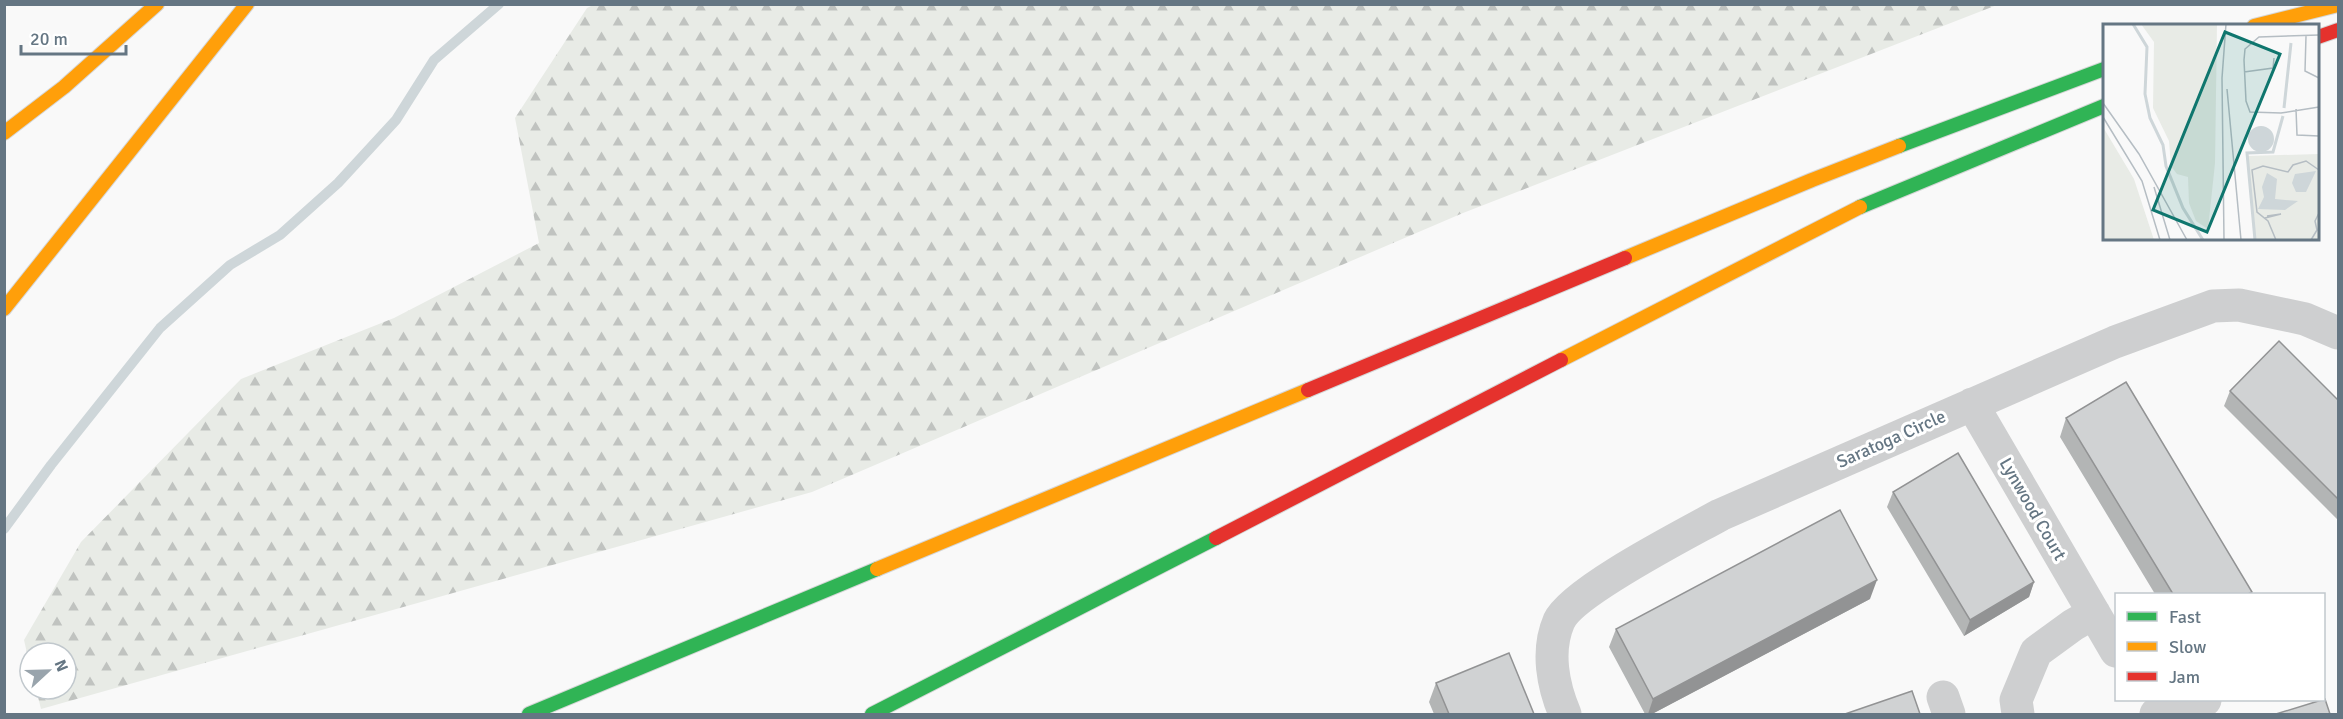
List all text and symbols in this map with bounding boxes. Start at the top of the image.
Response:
scale bar [21,18,126,56]
inset map [2103,24,2319,240]
text: 20 m [30,28,68,50]
street label: Saratoga Circle [1833,405,1949,473]
street label: Lynwood Court [1995,454,2071,564]
legend [2115,593,2325,701]
text: Fast [2169,606,2201,628]
text: Slow [2169,636,2206,658]
north arrow [18,641,78,701]
text: N [50,657,72,675]
text: Jam [2169,666,2200,688]

